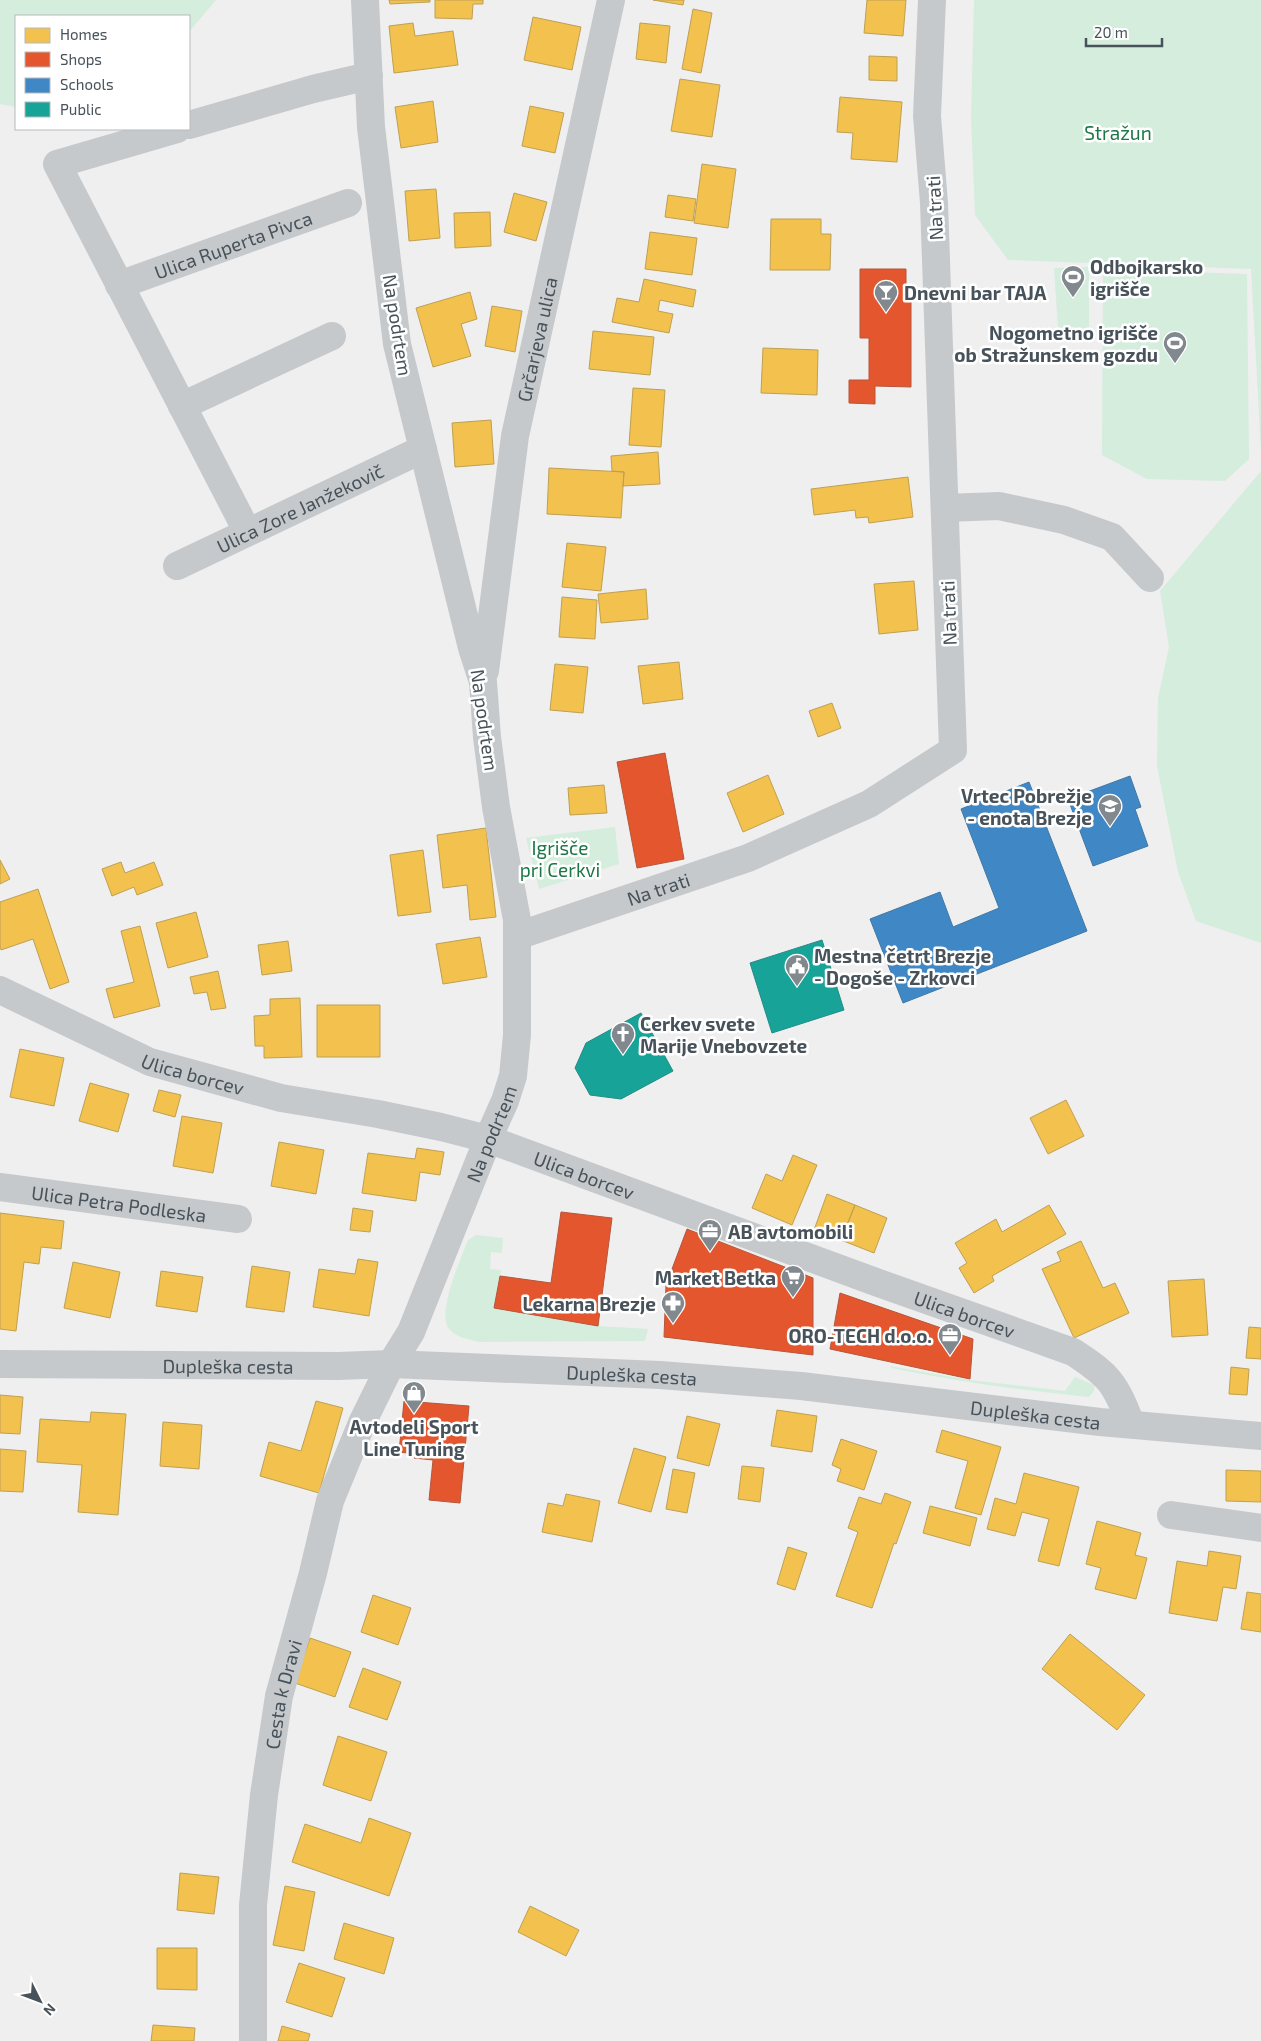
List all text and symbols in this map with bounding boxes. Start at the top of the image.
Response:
legend [15,15,190,130]
scale bar [1086,15,1162,47]
text: 20 m [1094,23,1128,41]
text: Homes [60,25,107,43]
text: Shops [60,50,102,68]
text: Schools [60,75,114,93]
text: Public [60,100,101,118]
park label: Stražun [1084,121,1152,144]
street label: Na trati [921,175,947,241]
street label: Ulica Ruperta Pivca [151,205,315,283]
place label: Odbojkarsko igrišče [1090,255,1203,300]
sports icon: Odbojkarsko igrišče [1060,264,1086,298]
street label: Na podrtem [379,273,417,377]
street label: Grčarjeva ulica [511,275,561,404]
bar icon: Dnevni bar TAJA [873,279,899,313]
place label: Dnevni bar TAJA [904,281,1047,304]
place label: Nogometno igrišče ob Stražunskem gozdu [954,321,1158,366]
sports icon: Nogometno igrišče ob Stražunskem gozdu [1162,330,1188,364]
street label: Ulica Zore Janžekovič [213,458,387,557]
street label: Na trati [935,580,961,646]
street label: Na podrtem [466,668,504,772]
place label: Vrtec Pobrežje - enota Brezje [961,784,1092,829]
school or university icon: Vrtec Pobrežje - enota Brezje [1097,793,1123,827]
park label: Igrišče pri Cerkvi [520,836,600,881]
street label: Na trati [624,867,693,910]
place label: Mestna četrt Brezje - Dogoše - Zrkovci [814,944,991,989]
public building icon: Mestna četrt Brezje - Dogoše - Zrkovci [784,953,810,987]
place label: Cerkev svete Marije Vnebovzete [640,1012,808,1057]
church icon: Cerkev svete Marije Vnebovzete [610,1021,636,1055]
street label: Ulica borcev [138,1048,247,1099]
street label: Na podrtem [461,1082,521,1185]
street label: Ulica borcev [531,1145,638,1204]
street label: Ulica Petra Podleska [30,1180,208,1226]
office icon: AB avtomobili [697,1218,723,1252]
place label: AB avtomobili [728,1220,853,1243]
supermarket icon: Market Betka [780,1264,806,1298]
place label: Market Betka [655,1266,776,1289]
street label: Ulica borcev [911,1285,1018,1342]
pharmacy icon: Lekarna Brezje [660,1290,686,1324]
place label: Lekarna Brezje [522,1292,656,1315]
office icon: ORO-TECH d.o.o. [937,1322,963,1356]
place label: ORO-TECH d.o.o. [788,1324,932,1347]
street label: Dupleška cesta [162,1353,294,1377]
street label: Dupleška cesta [566,1360,698,1389]
shop icon: Avtodeli Sport Line Tuning [401,1380,427,1414]
street label: Dupleška cesta [969,1395,1102,1433]
place label: Avtodeli Sport Line Tuning [349,1415,479,1460]
street label: Cesta k Dravi [260,1637,306,1751]
north arrow [15,1976,65,2026]
text: N [40,2001,60,2019]

